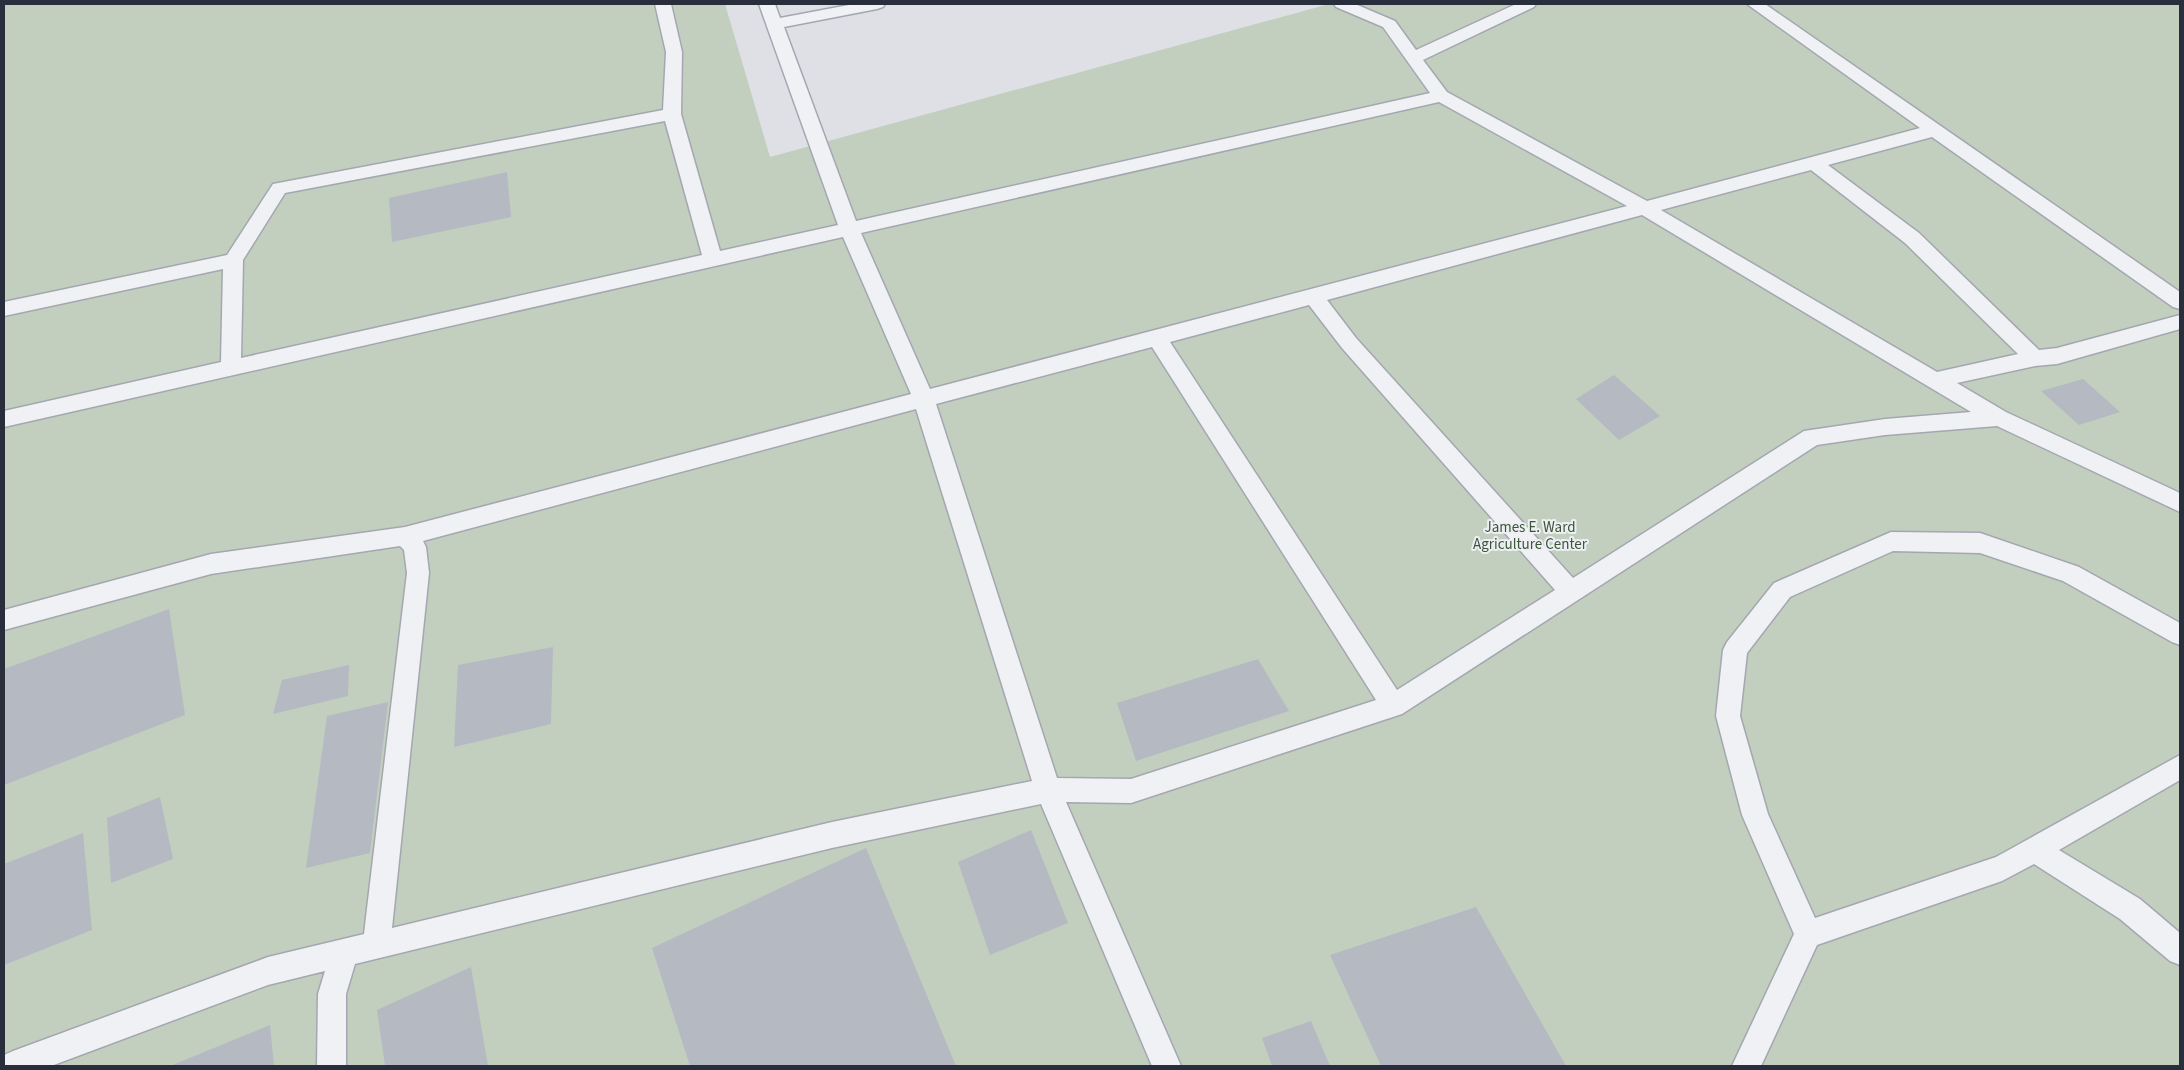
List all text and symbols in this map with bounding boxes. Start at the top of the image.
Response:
park label: James E. Ward Agriculture Center [1473,517,1588,555]

